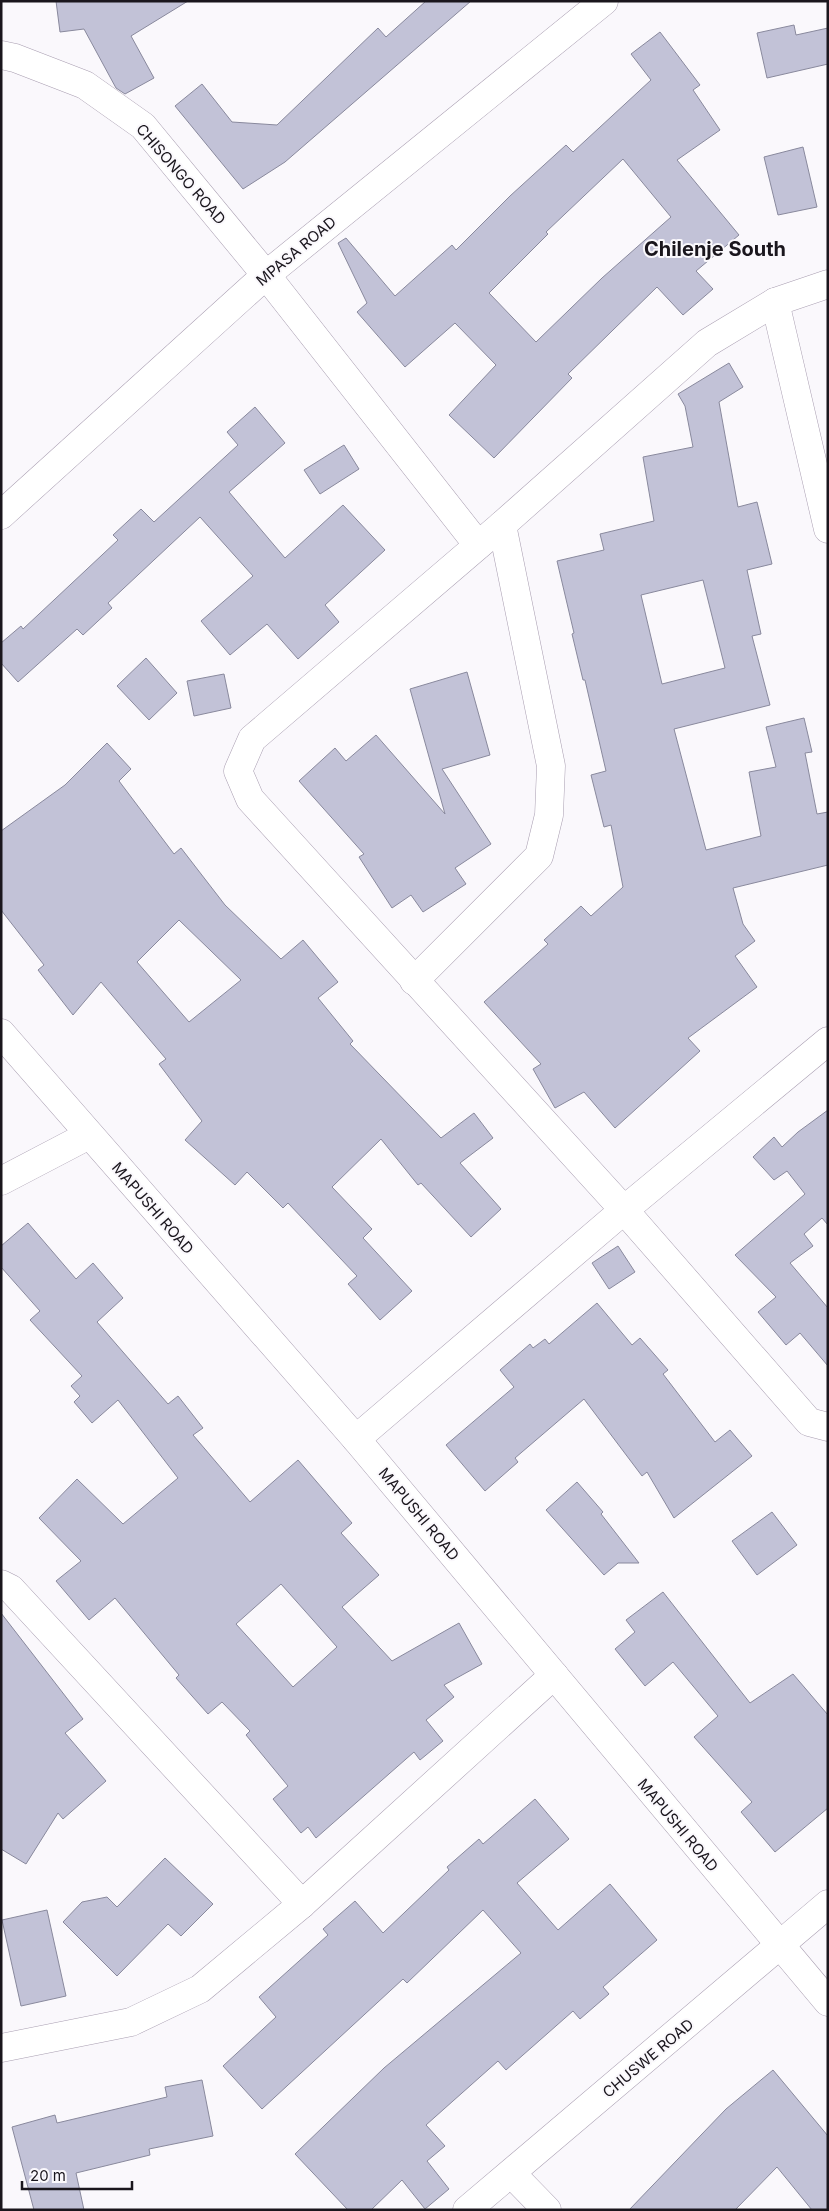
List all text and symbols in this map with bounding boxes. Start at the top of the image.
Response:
street label: CHISONGO ROAD [132,120,230,228]
street label: MPASA ROAD [252,212,340,290]
district label: Chilenje South [644,237,786,261]
street label: MAPUSHI ROAD [108,1158,198,1258]
street label: MAPUSHI ROAD [375,1464,463,1564]
street label: MAPUSHI ROAD [634,1775,722,1875]
street label: CHUSWE ROAD [599,2015,697,2101]
scale bar [22,2158,132,2190]
text: 20 m [30,2166,66,2185]

